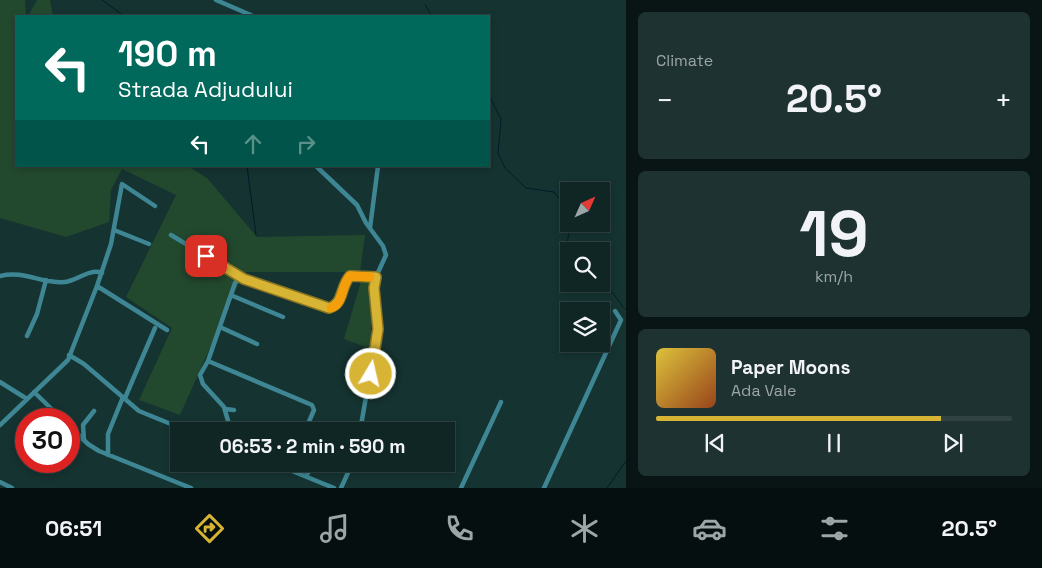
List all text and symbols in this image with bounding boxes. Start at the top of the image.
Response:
text: 190 m [118,32,217,76]
icon: left [35,35,100,100]
text: Climate [656,50,713,71]
text: Strada Adjudului [118,75,293,103]
text: 20.5° [786,75,882,123]
text: − [656,82,673,118]
text: + [995,82,1012,118]
icon: left [186,130,214,158]
icon: ahead [239,130,267,158]
icon: right [292,130,320,158]
north arrow [560,182,610,232]
map controls [560,182,610,352]
text: 19 [799,192,869,275]
pin [185,235,227,277]
icon: arrive [192,242,220,270]
button: search [560,242,610,292]
text: km/h [815,266,853,287]
button: layers [560,302,610,352]
position arrow [344,347,396,399]
text: Paper Moons [731,355,850,380]
text: Ada Vale [731,380,796,401]
speed limit sign: 30 [15,408,80,473]
icon: previous [701,429,729,457]
icon: pause [820,429,848,457]
icon: next [939,429,967,457]
text: 06:53 · 2 min · 590 m [220,434,405,459]
icon: directions [192,511,227,546]
icon: music [317,511,352,546]
icon: phone [442,511,477,546]
icon: climate [567,511,602,546]
icon: car [692,511,727,546]
icon: filters [817,511,852,546]
text: 06:51 [45,514,102,542]
text: 20.5° [941,514,997,542]

